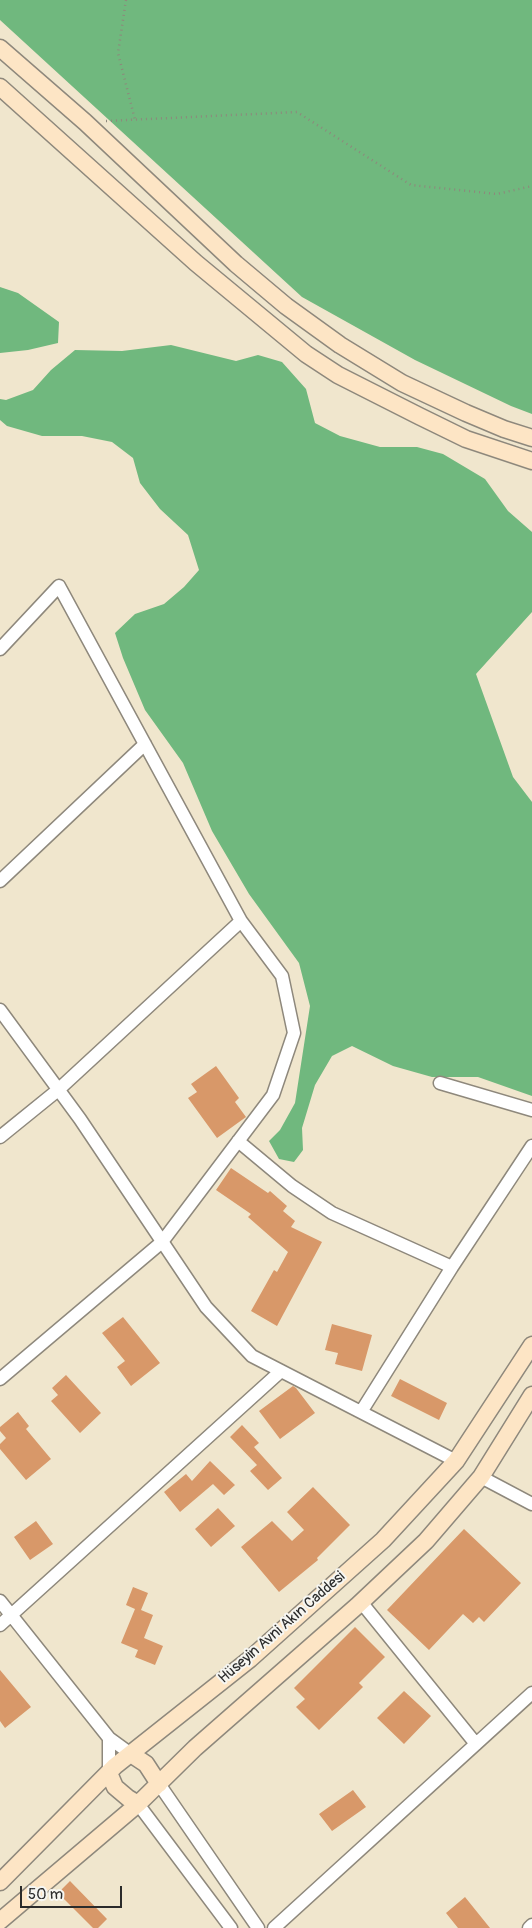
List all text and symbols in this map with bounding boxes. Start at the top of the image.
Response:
street label: Hüseyin Avni Akın Caddesi [215,1568,349,1688]
scale bar [22,1876,125,1908]
text: 50 m [28,1885,63,1904]

